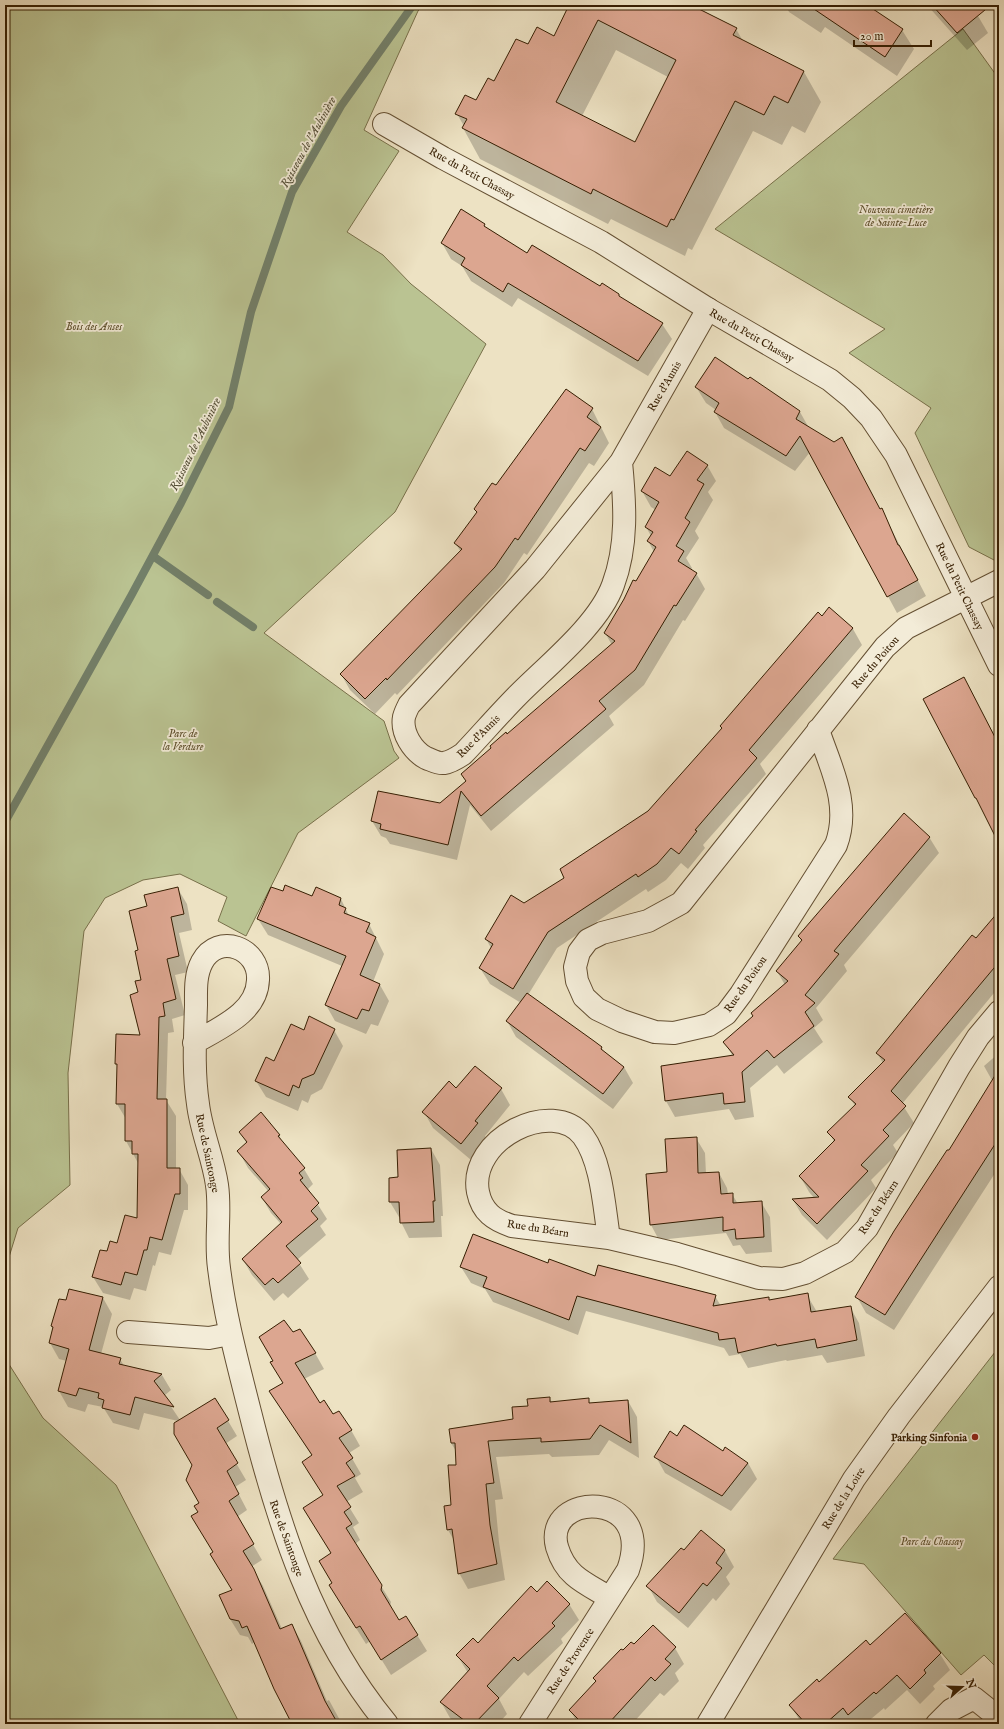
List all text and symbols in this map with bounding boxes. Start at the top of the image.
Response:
scale bar [854,22,931,48]
text: 20 m [860,29,883,44]
water label: Ruisseau de l'Aubinière [277,94,340,190]
street label: Rue du Petit Chassay [426,145,517,204]
park label: Nouveau cimetière de Sainte-Luce [859,203,934,230]
street label: Rue du Petit Chassay [706,306,797,366]
park label: Bois des Anses [66,320,123,334]
street label: Rue d'Aunis [645,359,685,414]
water label: Ruisseau de l'Aubinière [166,395,224,493]
street label: Rue du Petit Chassay [932,540,987,633]
street label: Rue du Poitou [849,633,903,692]
street label: Rue d'Aunis [454,712,503,761]
park label: Parc de la Verdure [163,727,204,754]
street label: Rue du Poitou [721,953,771,1016]
street label: Rue de Saintonge [192,1112,222,1194]
street label: Rue du Béarn [856,1177,902,1238]
street label: Rue du Béarn [506,1217,570,1241]
place label: Parking Sinfonia [891,1431,967,1445]
marker: Parking Sinfonia [970,1432,980,1442]
street label: Rue de la Loire [819,1465,869,1532]
street label: Rue de Saintonge [266,1498,306,1579]
park label: Parc du Chassay [901,1535,964,1549]
street label: Rue de Provence [544,1626,598,1697]
north arrow [942,1667,982,1707]
text: N [962,1676,979,1691]

